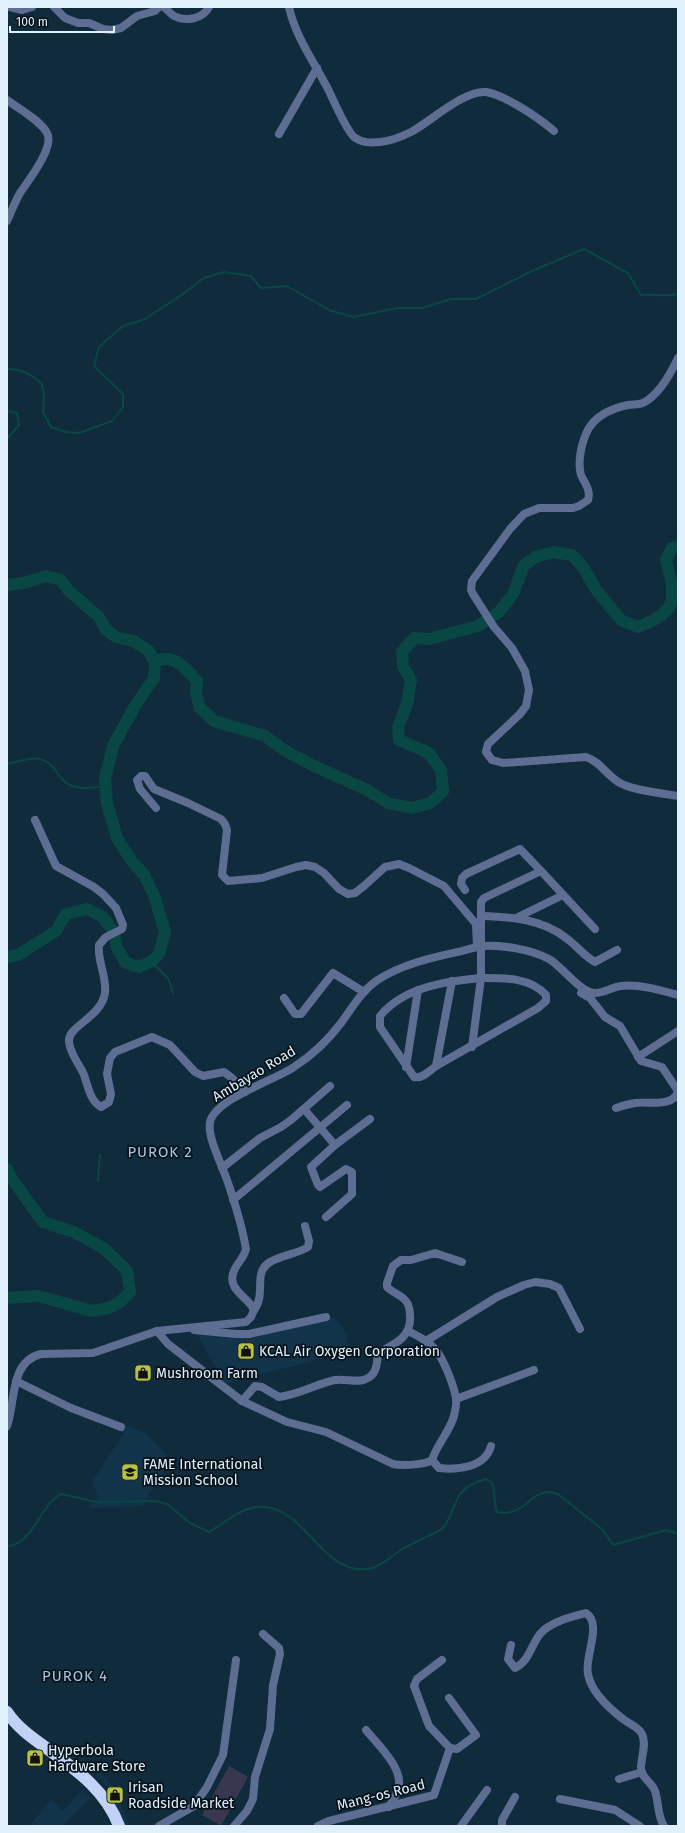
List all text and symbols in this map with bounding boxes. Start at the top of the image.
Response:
scale bar [10,8,114,34]
text: 100 m [16,15,48,29]
street label: Ambayao Road [209,1042,299,1106]
district label: PUROK 2 [127,1143,193,1161]
shop icon: KCAL Air Oxygen Corporation [236,1341,256,1361]
place label: KCAL Air Oxygen Corporation [259,1343,440,1360]
shop icon: Mushroom Farm [133,1363,153,1383]
place label: Mushroom Farm [156,1365,258,1382]
place label: FAME International Mission School [143,1456,262,1489]
school or university icon: FAME International Mission School [120,1462,140,1482]
district label: PUROK 4 [42,1667,108,1685]
place label: Hyperbola Hardware Store [48,1742,146,1775]
shop icon: Hyperbola Hardware Store [25,1748,45,1768]
street label: Mang-os Road [335,1776,427,1814]
place label: Irisan Roadside Market [128,1779,235,1812]
shop icon: Irisan Roadside Market [105,1785,125,1805]

